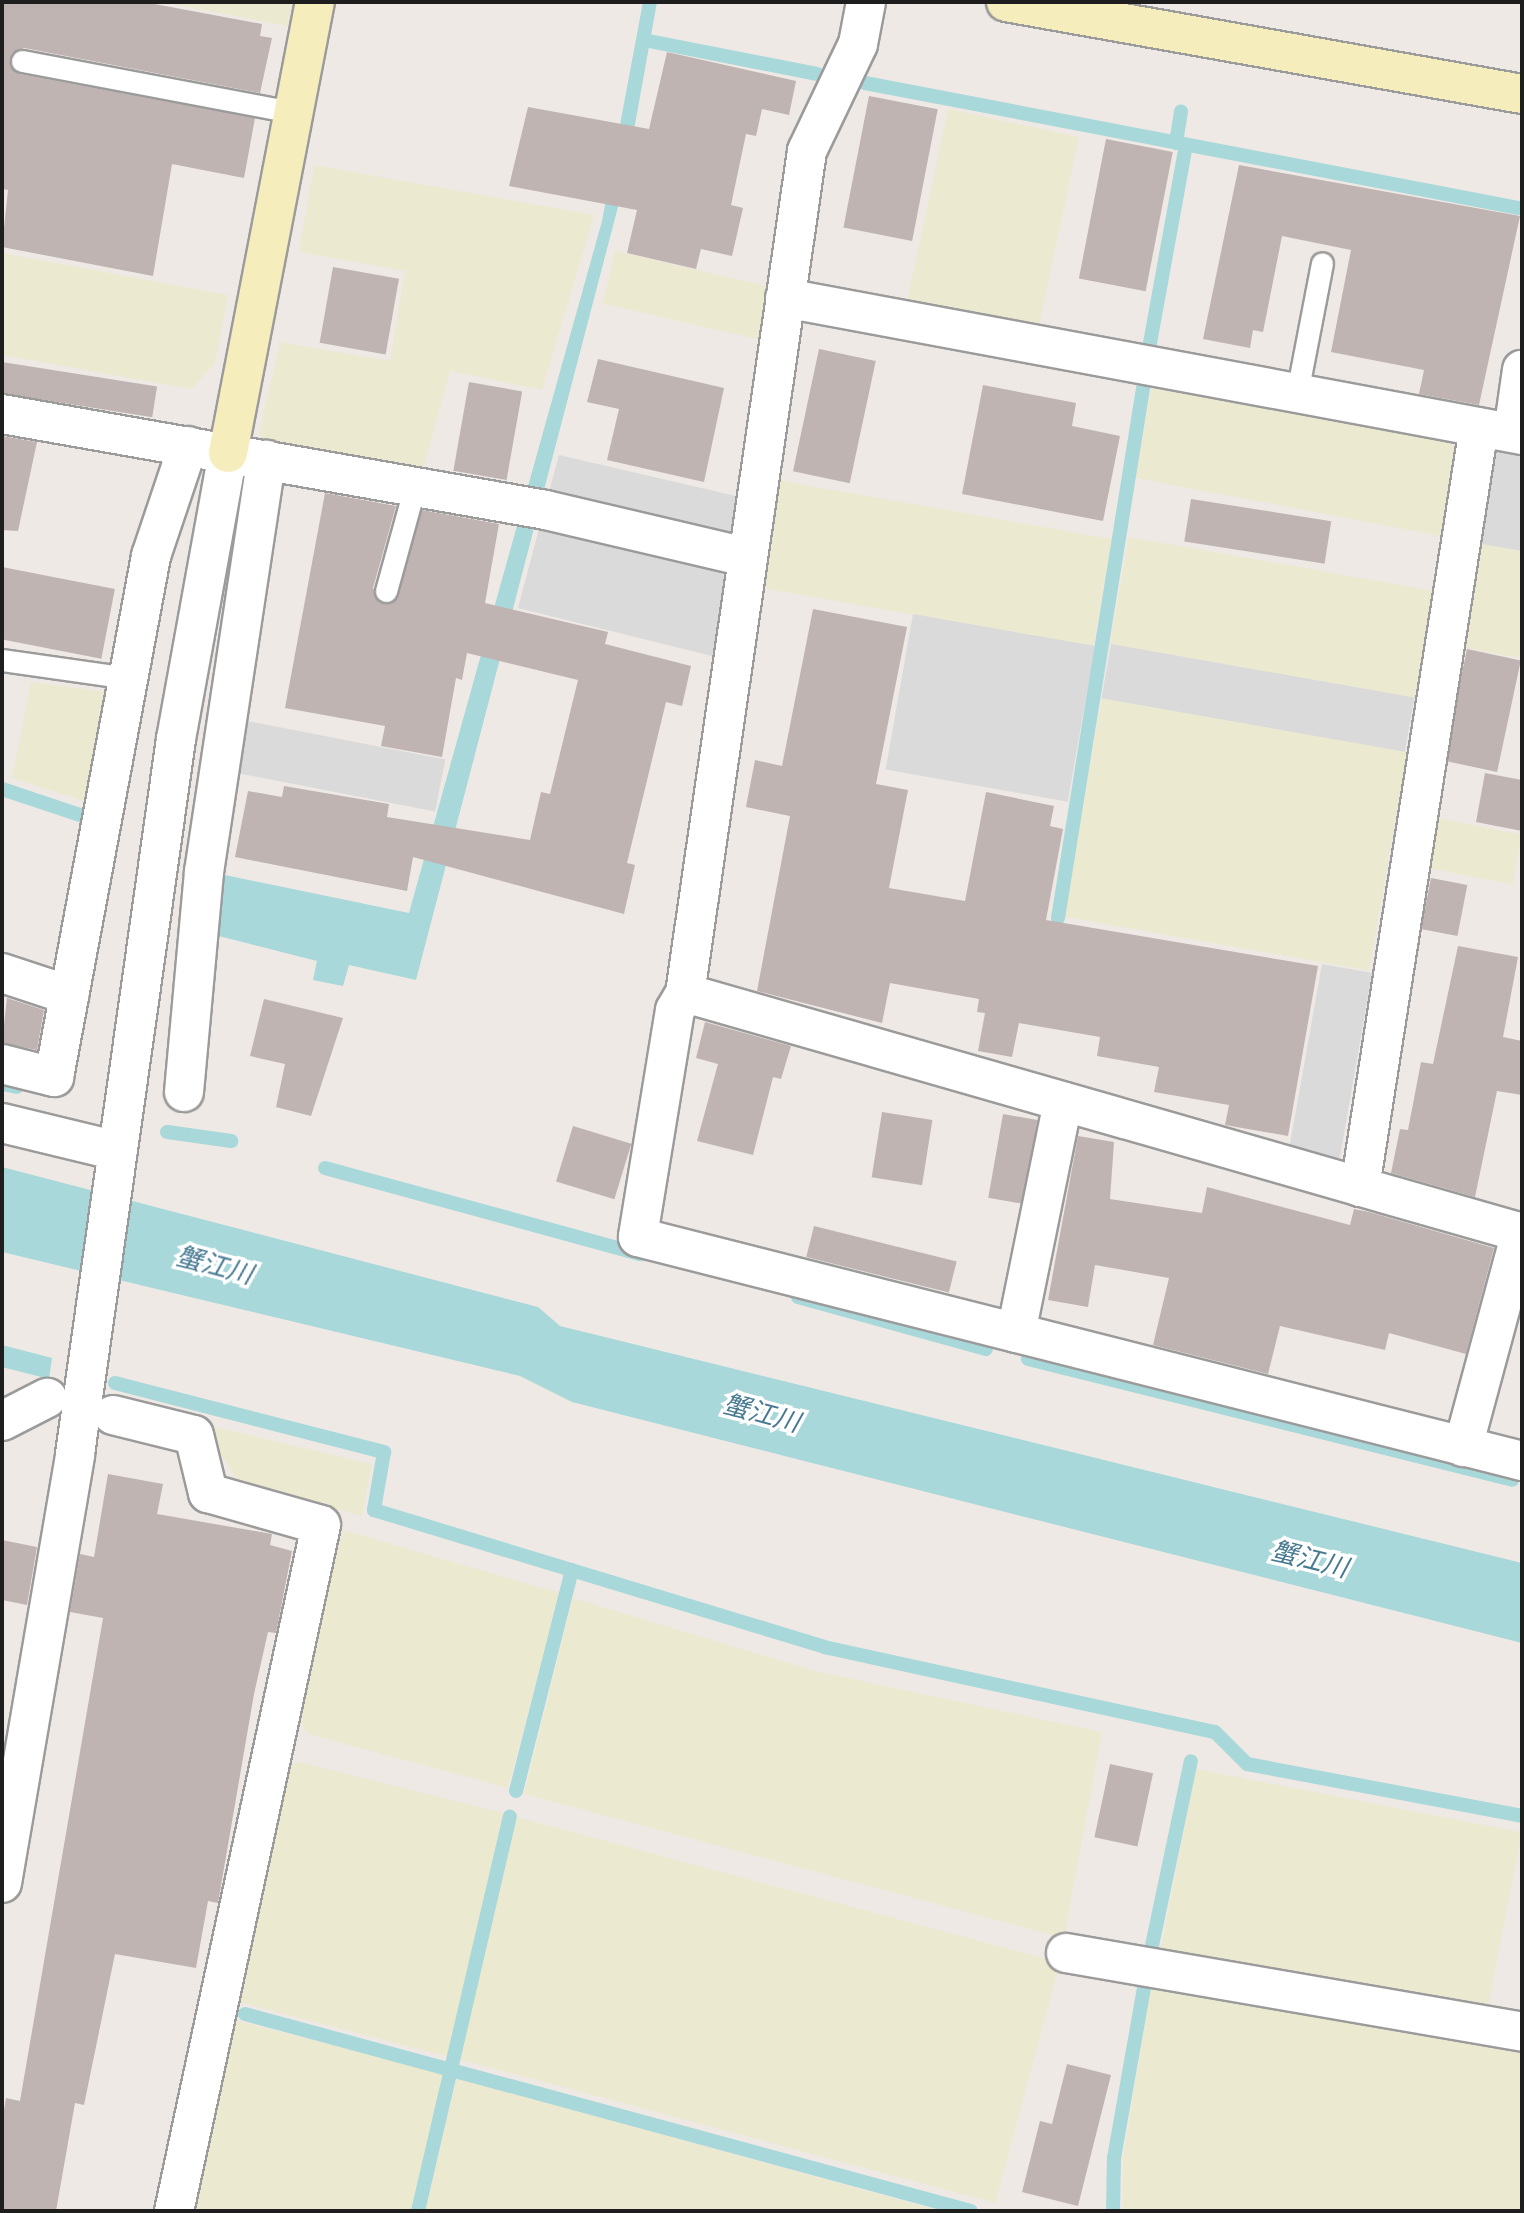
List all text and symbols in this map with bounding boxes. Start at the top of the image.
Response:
water label: 蟹江川 [172,1242,256,1292]
water label: 蟹江川 [719,1390,803,1440]
water label: 蟹江川 [1267,1536,1351,1586]

